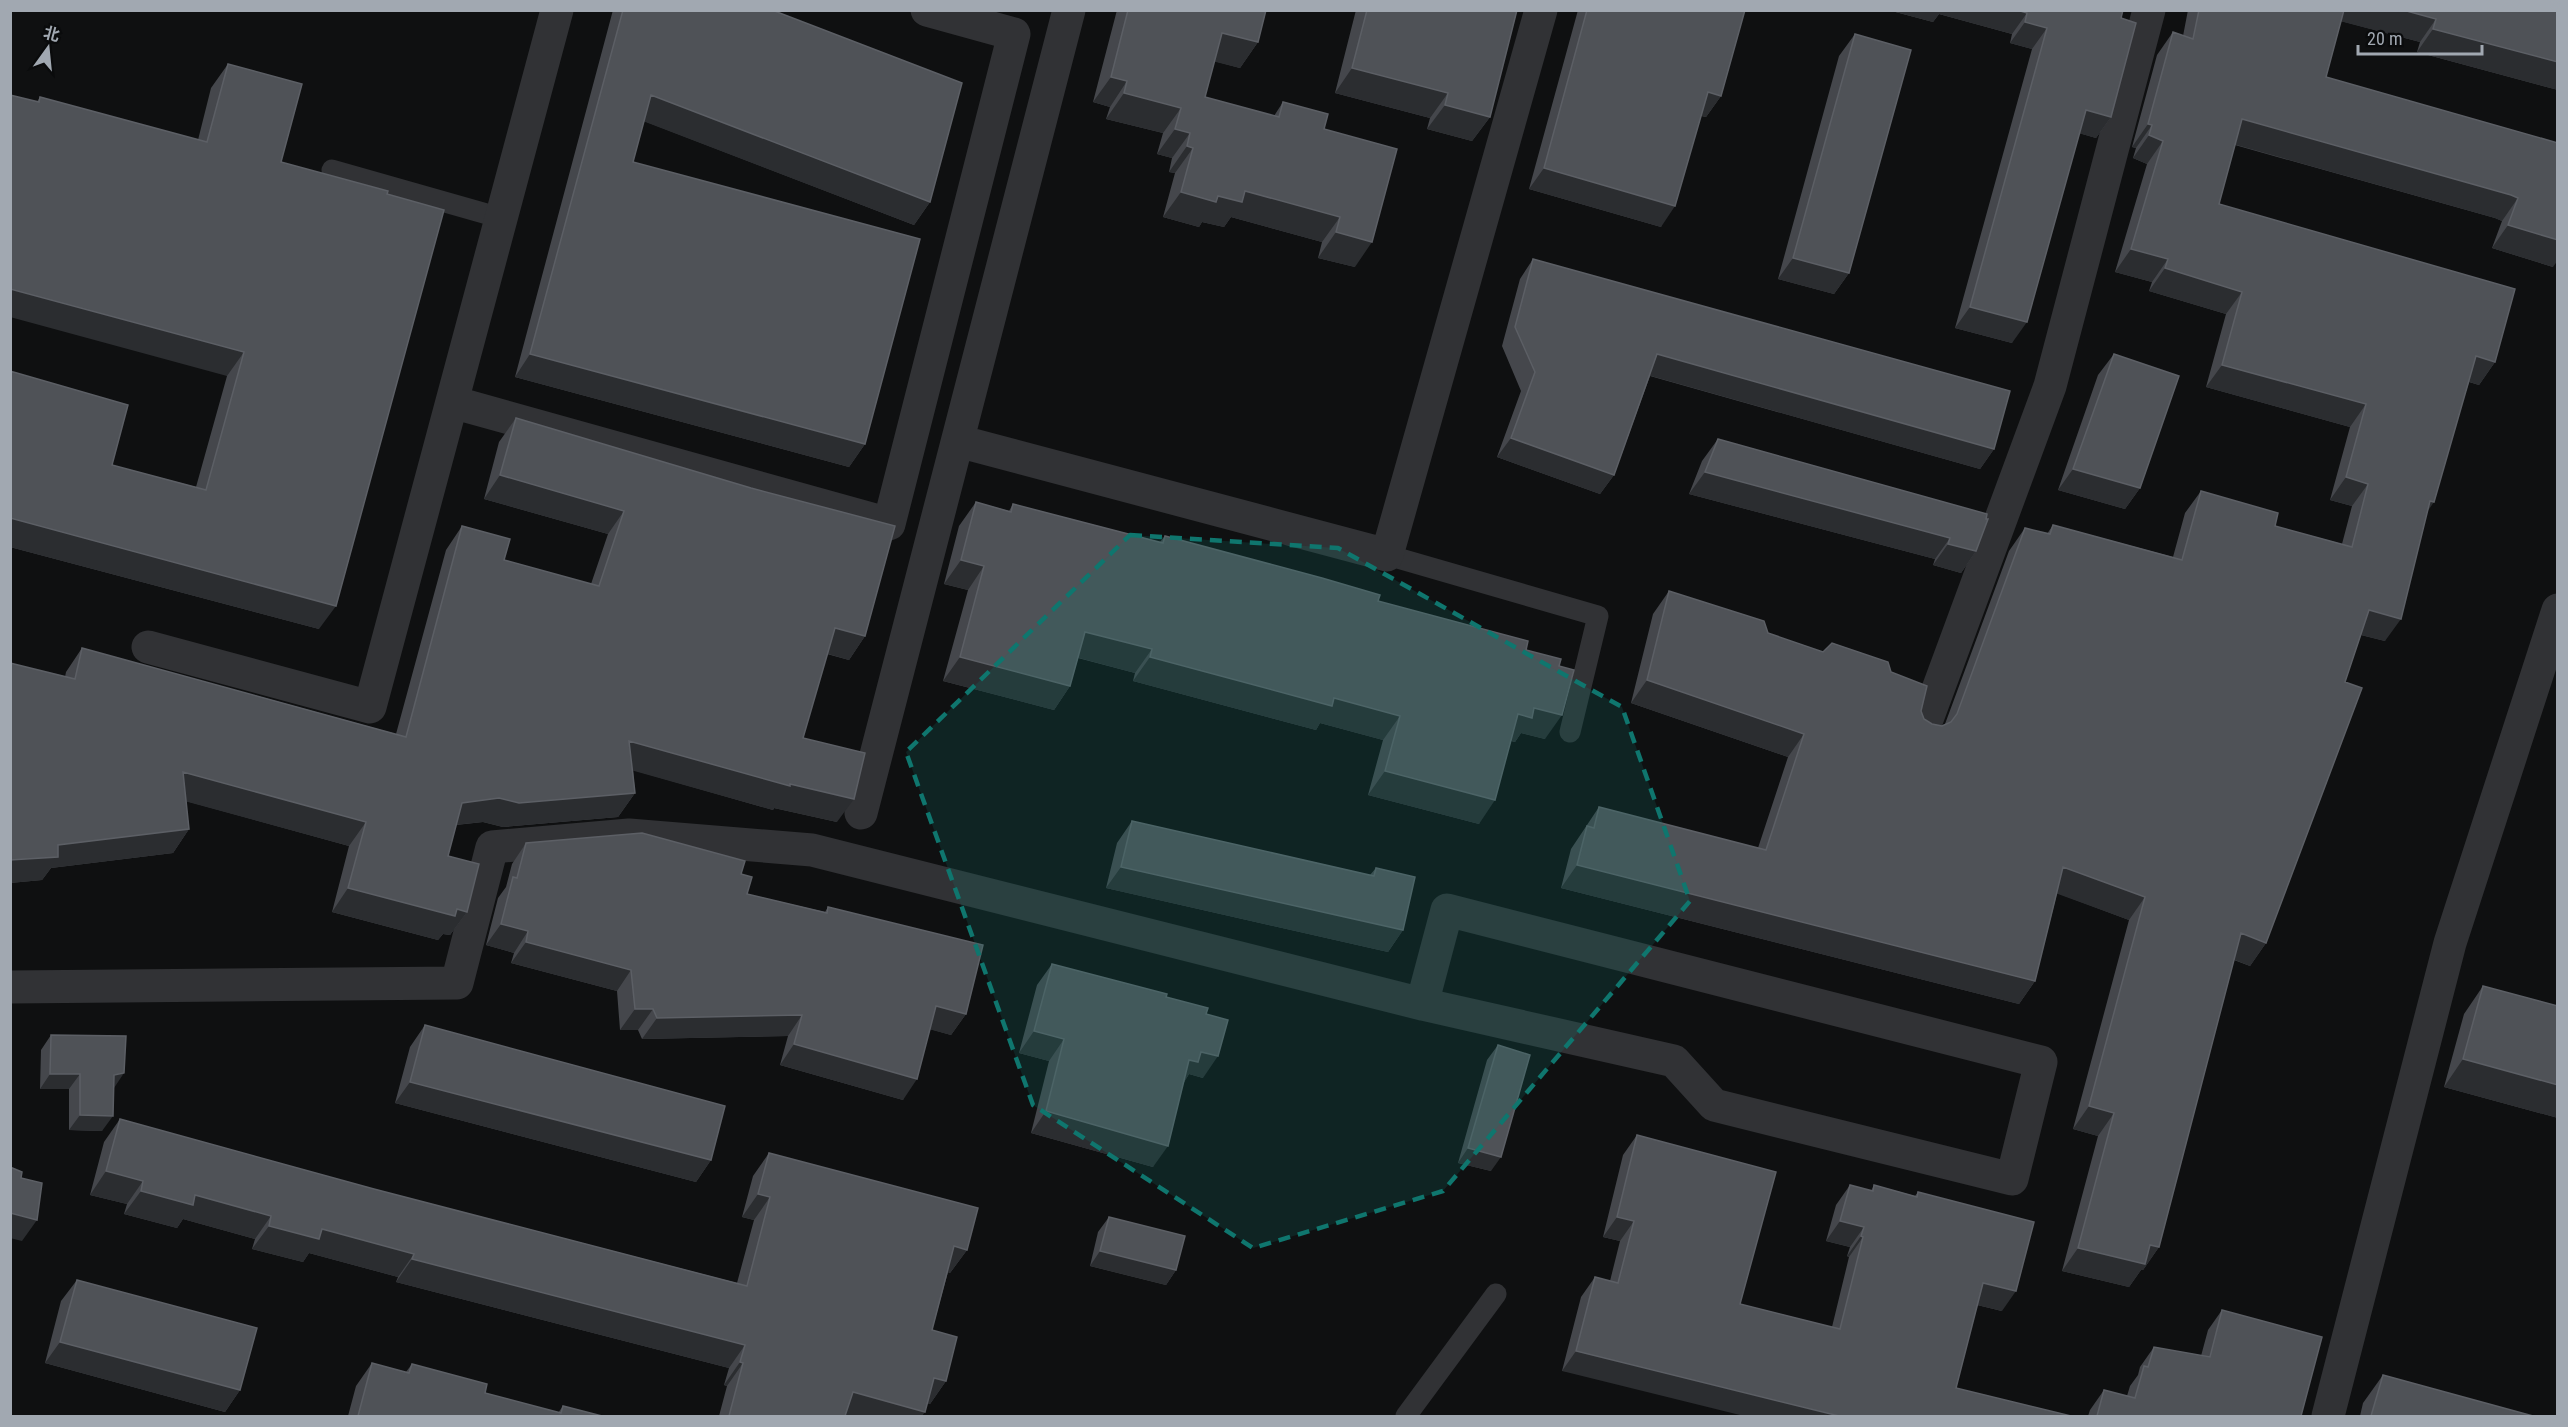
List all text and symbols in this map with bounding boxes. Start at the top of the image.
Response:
north arrow [18,18,78,78]
scale bar [2358,18,2482,56]
text: 北 [42,23,62,45]
text: 20 m [2367,28,2402,49]

